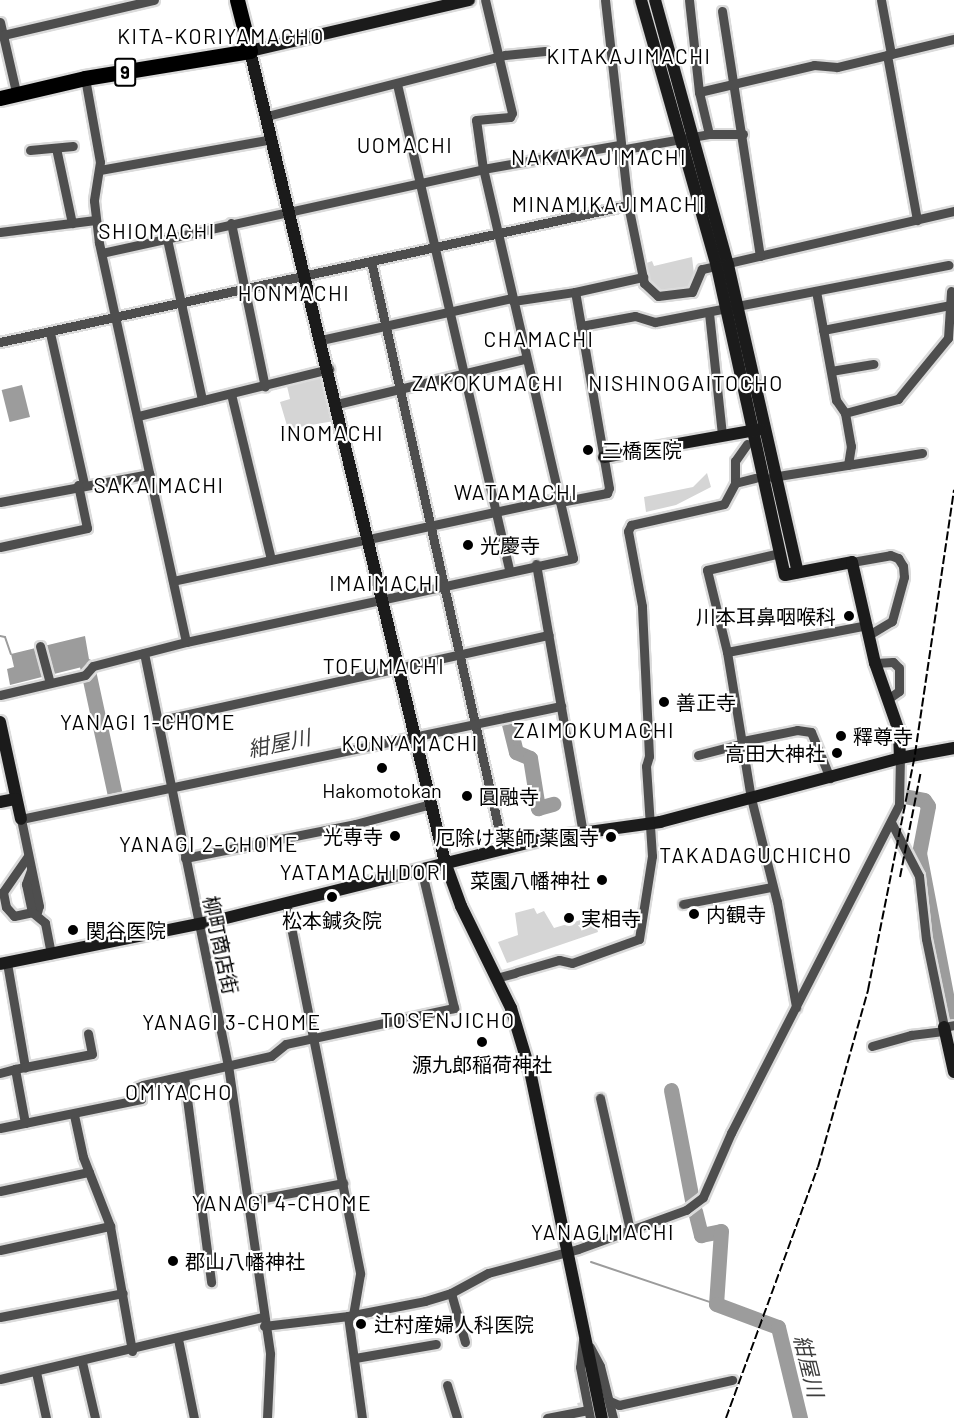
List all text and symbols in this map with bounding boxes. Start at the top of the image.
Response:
district label: KITA-KORIYAMACHO [117,23,325,49]
district label: KITAKAJIMACHI [547,43,711,69]
road number: 9 [113,57,137,87]
district label: UOMACHI [357,132,453,158]
district label: NAKAKAJIMACHI [511,144,687,170]
district label: MINAMIKAJIMACHI [512,191,706,217]
district label: SHIOMACHI [98,218,216,244]
district label: HONMACHI [238,280,350,306]
district label: CHAMACHI [484,326,594,352]
district label: ZAKOKUMACHI [412,370,564,396]
district label: NISHINOGAITOCHO [588,370,784,396]
district label: INOMACHI [280,420,384,446]
place label: 三橋医院 [602,438,682,462]
marker: 三橋医院 [579,441,597,459]
district label: SAKAIMACHI [93,472,225,498]
district label: WATAMACHI [454,479,578,505]
place label: 光慶寺 [480,533,540,557]
marker: 光慶寺 [461,538,475,552]
district label: IMAIMACHI [329,570,441,596]
place label: 川本耳鼻咽喉科 [696,604,836,628]
marker: 川本耳鼻咽喉科 [840,607,858,625]
district label: TOFUMACHI [323,653,445,679]
place label: 善正寺 [676,690,736,714]
marker: 善正寺 [657,695,671,709]
district label: YANAGI 1-CHOME [60,709,236,735]
district label: ZAIMOKUMACHI [513,717,675,743]
water label: 紺屋川 [246,724,312,762]
place label: 釋尊寺 [853,724,913,748]
marker: 釋尊寺 [834,729,848,743]
district label: KONYAMACHI [341,730,479,756]
place label: 高田大神社 [725,741,825,765]
marker: 高田大神社 [830,746,844,760]
marker: Hakomotokan [375,761,389,775]
place label: Hakomotokan [322,778,442,802]
place label: 圓融寺 [479,784,539,808]
marker: 圓融寺 [460,789,474,803]
place label: 光専寺 [323,824,383,848]
place label: 厄除け薬師 薬園寺 [435,825,599,849]
marker: 光専寺 [388,829,402,843]
marker: 厄除け薬師 薬園寺 [604,830,618,844]
district label: YANAGI 2-CHOME [119,831,299,857]
district label: TAKADAGUCHICHO [659,842,853,868]
district label: YATAMACHIDORI [280,859,448,885]
place label: 菜園八幡神社 [470,868,590,892]
marker: 菜園八幡神社 [595,873,609,887]
marker: 松本鍼灸院 [323,888,341,906]
street label: 柳町商店街 [199,894,243,996]
place label: 内観寺 [706,902,766,926]
place label: 実相寺 [581,906,641,930]
marker: 内観寺 [687,907,701,921]
place label: 松本鍼灸院 [282,908,382,932]
marker: 実相寺 [562,911,576,925]
place label: 関谷医院 [86,918,166,942]
marker: 関谷医院 [64,921,82,939]
district label: TOSENJICHO [380,1007,516,1033]
district label: YANAGI 3-CHOME [142,1009,322,1035]
marker: 源九郎稲荷神社 [475,1035,489,1049]
place label: 源九郎稲荷神社 [412,1052,552,1076]
district label: OMIYACHO [125,1079,233,1105]
district label: YANAGI 4-CHOME [192,1190,372,1216]
district label: YANAGIMACHI [531,1219,675,1245]
place label: 郡山八幡神社 [185,1249,305,1273]
marker: 郡山八幡神社 [166,1254,180,1268]
place label: 辻村産婦人科医院 [374,1312,534,1336]
marker: 辻村産婦人科医院 [352,1315,370,1333]
water label: 紺屋川 [789,1332,829,1400]

